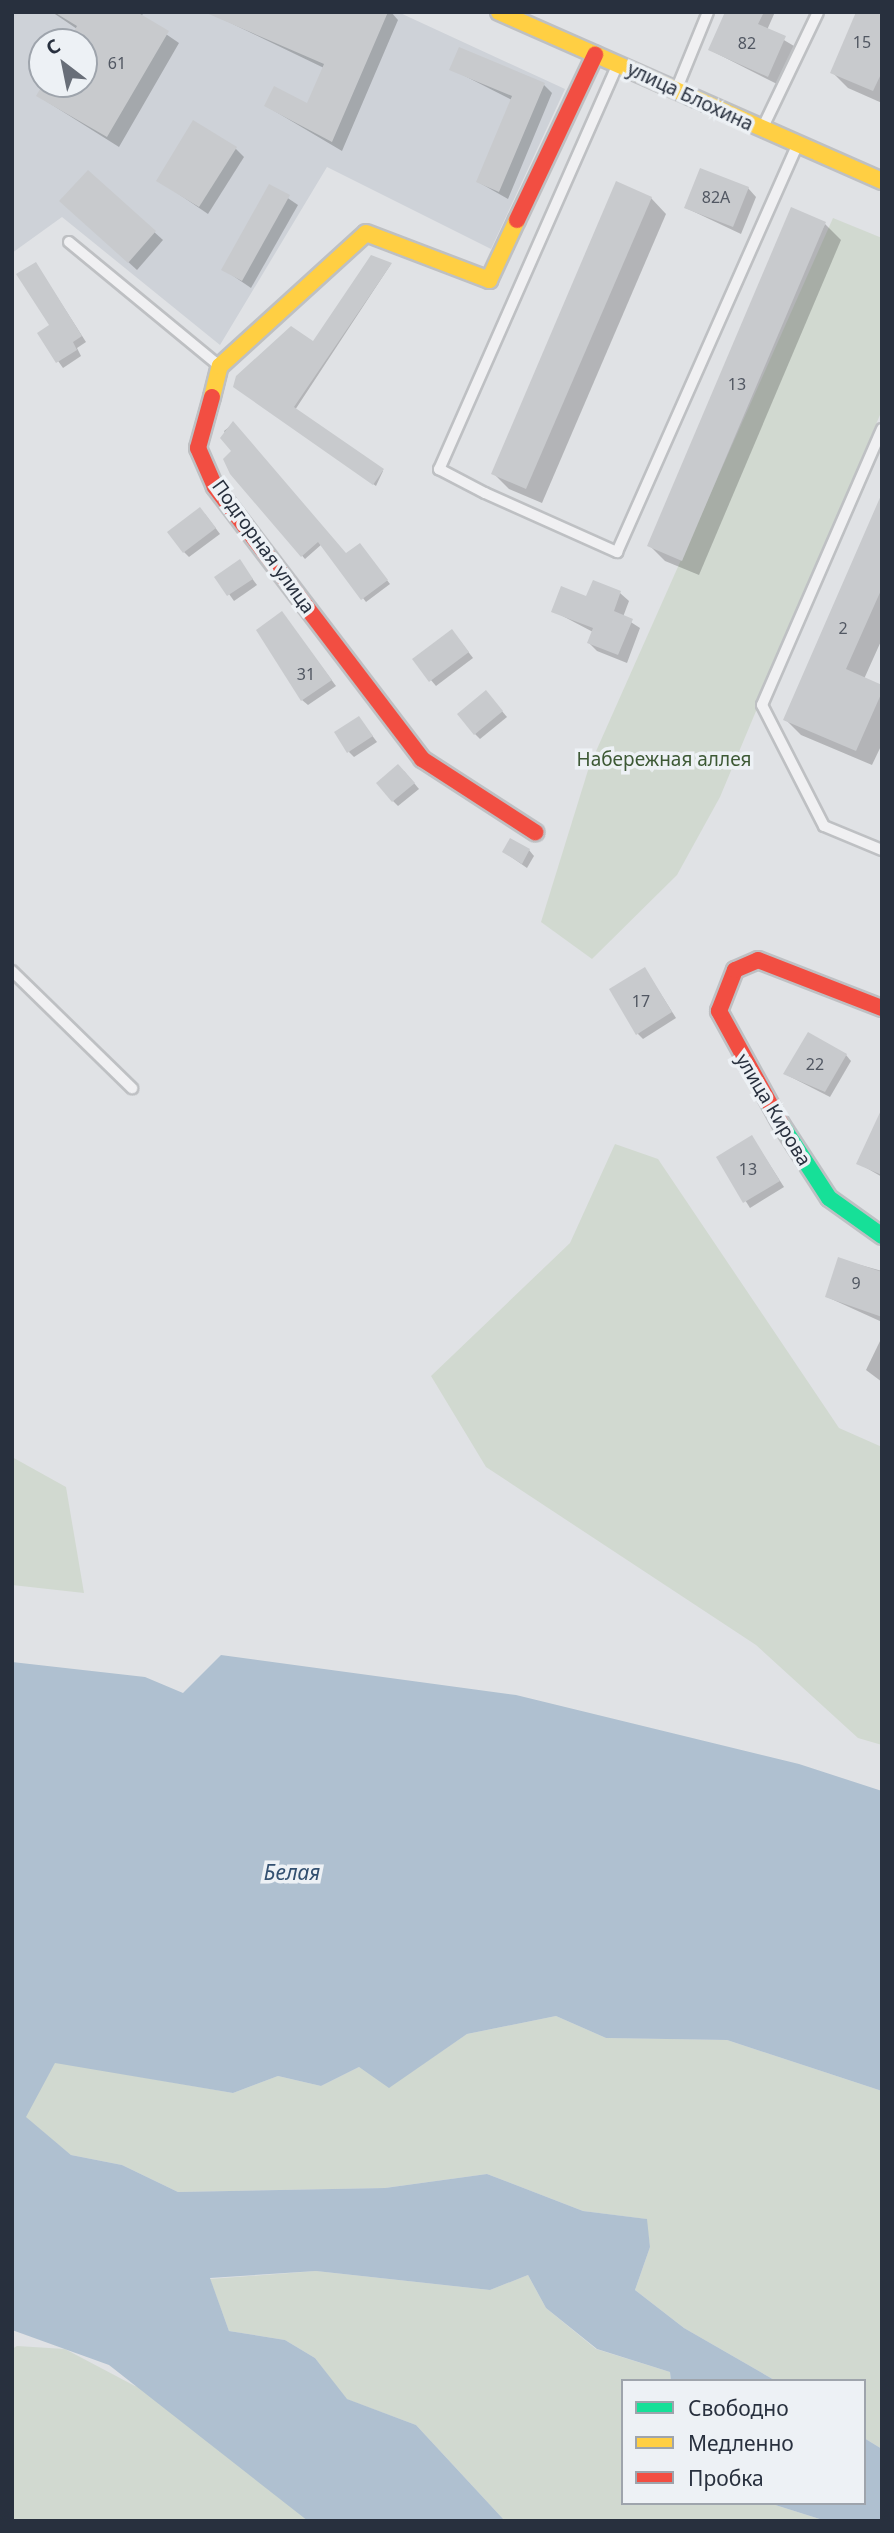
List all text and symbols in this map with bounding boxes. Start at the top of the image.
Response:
north arrow [28,28,98,98]
house number: 15 [853,32,871,52]
text: С [41,33,65,61]
house number: 82 [738,33,756,53]
house number: 61 [108,53,126,73]
street label: улица Блохина [623,58,757,136]
house number: 82А [702,187,730,207]
house number: 13 [728,374,746,394]
street label: Подгорная улица [207,476,319,618]
house number: 2 [838,618,848,638]
house number: 31 [297,664,315,684]
park label: Набережная аллея [577,749,751,771]
house number: 17 [632,991,650,1011]
street label: улица Кирова [731,1050,815,1170]
house number: 22 [806,1054,824,1074]
house number: 13 [739,1159,757,1179]
house number: 9 [851,1273,861,1293]
water label: Белая [264,1859,320,1885]
legend [621,2379,866,2505]
text: Свободно [688,2394,789,2422]
text: Медленно [688,2429,794,2457]
text: Пробка [688,2464,764,2492]

